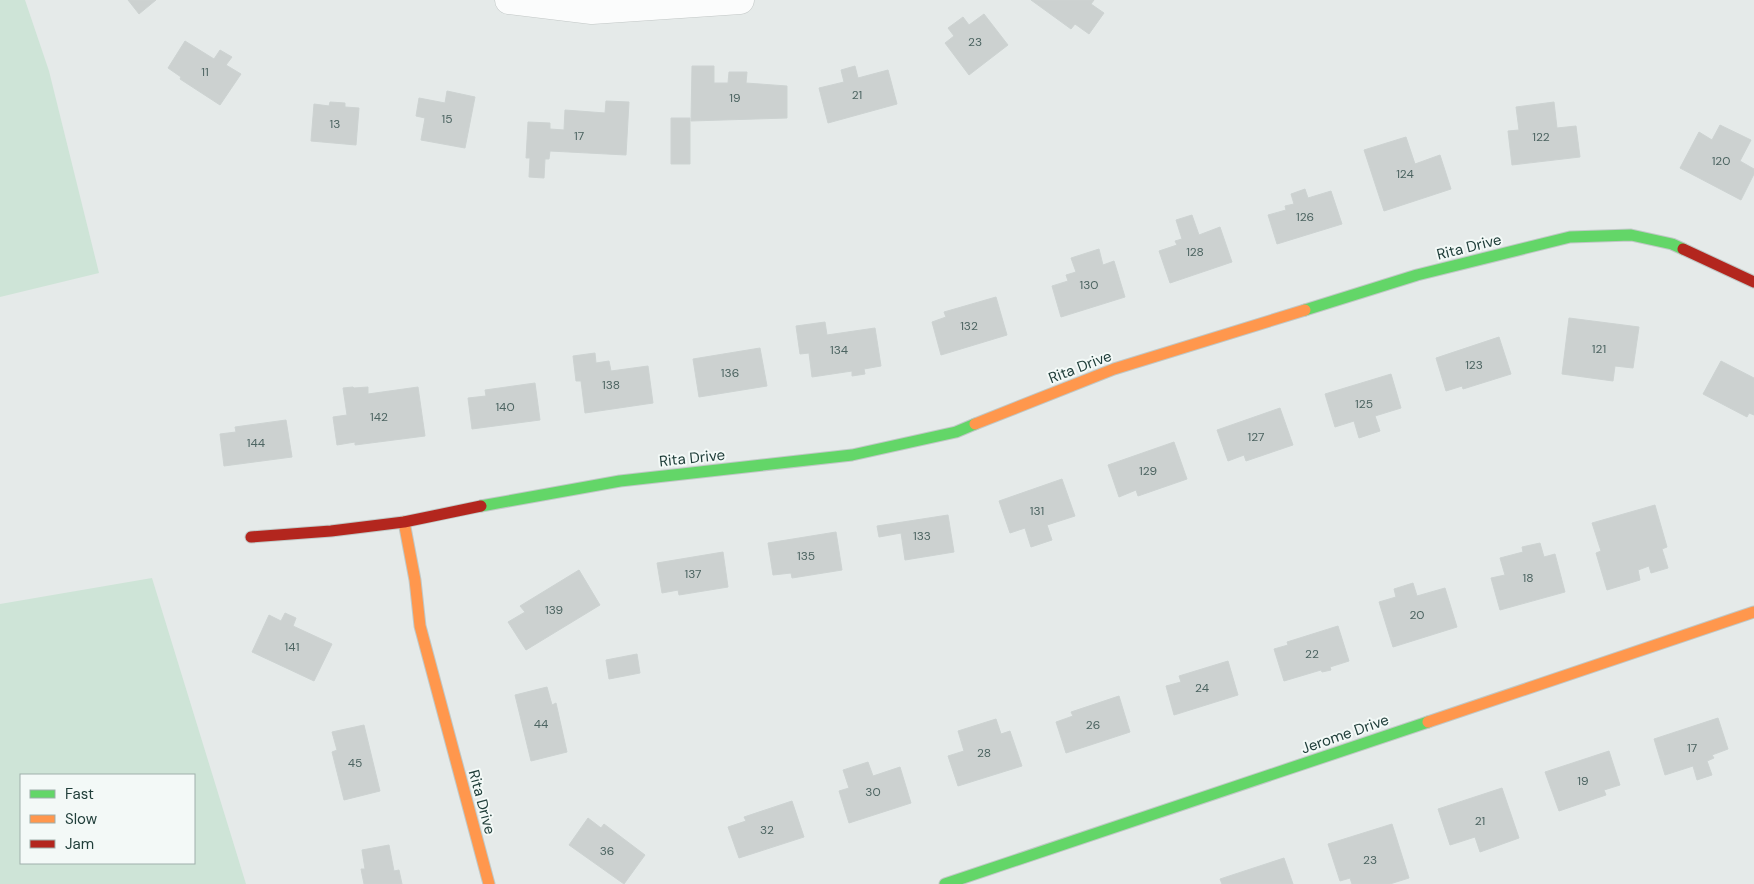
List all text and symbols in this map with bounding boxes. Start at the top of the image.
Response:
house number: 23 [968,34,982,50]
house number: 11 [201,64,209,80]
house number: 21 [852,87,862,103]
house number: 19 [729,90,741,106]
house number: 15 [441,111,453,127]
house number: 13 [330,116,340,132]
house number: 17 [574,128,584,144]
house number: 122 [1532,129,1550,145]
house number: 120 [1712,153,1730,169]
house number: 124 [1396,166,1414,182]
house number: 126 [1296,209,1314,225]
street label: Rita Drive [1435,229,1503,265]
house number: 128 [1186,244,1204,260]
house number: 130 [1079,277,1099,293]
house number: 132 [960,318,978,334]
house number: 121 [1592,341,1606,357]
house number: 134 [830,342,848,358]
street label: Rita Drive [1046,346,1114,388]
house number: 123 [1465,357,1483,373]
house number: 136 [721,365,739,381]
house number: 138 [602,377,620,393]
house number: 125 [1355,396,1373,412]
house number: 140 [495,399,515,415]
house number: 142 [370,409,388,425]
house number: 127 [1248,429,1264,445]
house number: 144 [247,435,265,451]
street label: Rita Drive [658,445,726,471]
house number: 129 [1139,463,1157,479]
house number: 131 [1030,503,1044,519]
house number: 133 [913,528,931,544]
house number: 135 [797,548,815,564]
house number: 137 [684,566,702,582]
house number: 18 [1522,570,1534,586]
house number: 139 [545,602,563,618]
house number: 20 [1409,607,1425,623]
house number: 141 [285,639,299,655]
house number: 22 [1305,646,1319,662]
house number: 24 [1195,680,1209,696]
street label: Jerome Drive [1298,710,1392,758]
house number: 44 [534,716,548,732]
house number: 26 [1086,717,1100,733]
house number: 17 [1687,740,1697,756]
house number: 28 [977,745,991,761]
house number: 45 [348,755,362,771]
street label: Rita Drive [464,768,500,836]
house number: 19 [1577,773,1589,789]
legend [20,774,195,864]
text: Fast [65,784,94,804]
house number: 30 [865,784,881,800]
text: Slow [65,809,98,829]
house number: 21 [1475,813,1485,829]
house number: 32 [760,822,774,838]
text: Jam [65,834,94,854]
house number: 36 [600,843,614,859]
house number: 23 [1363,852,1377,868]

